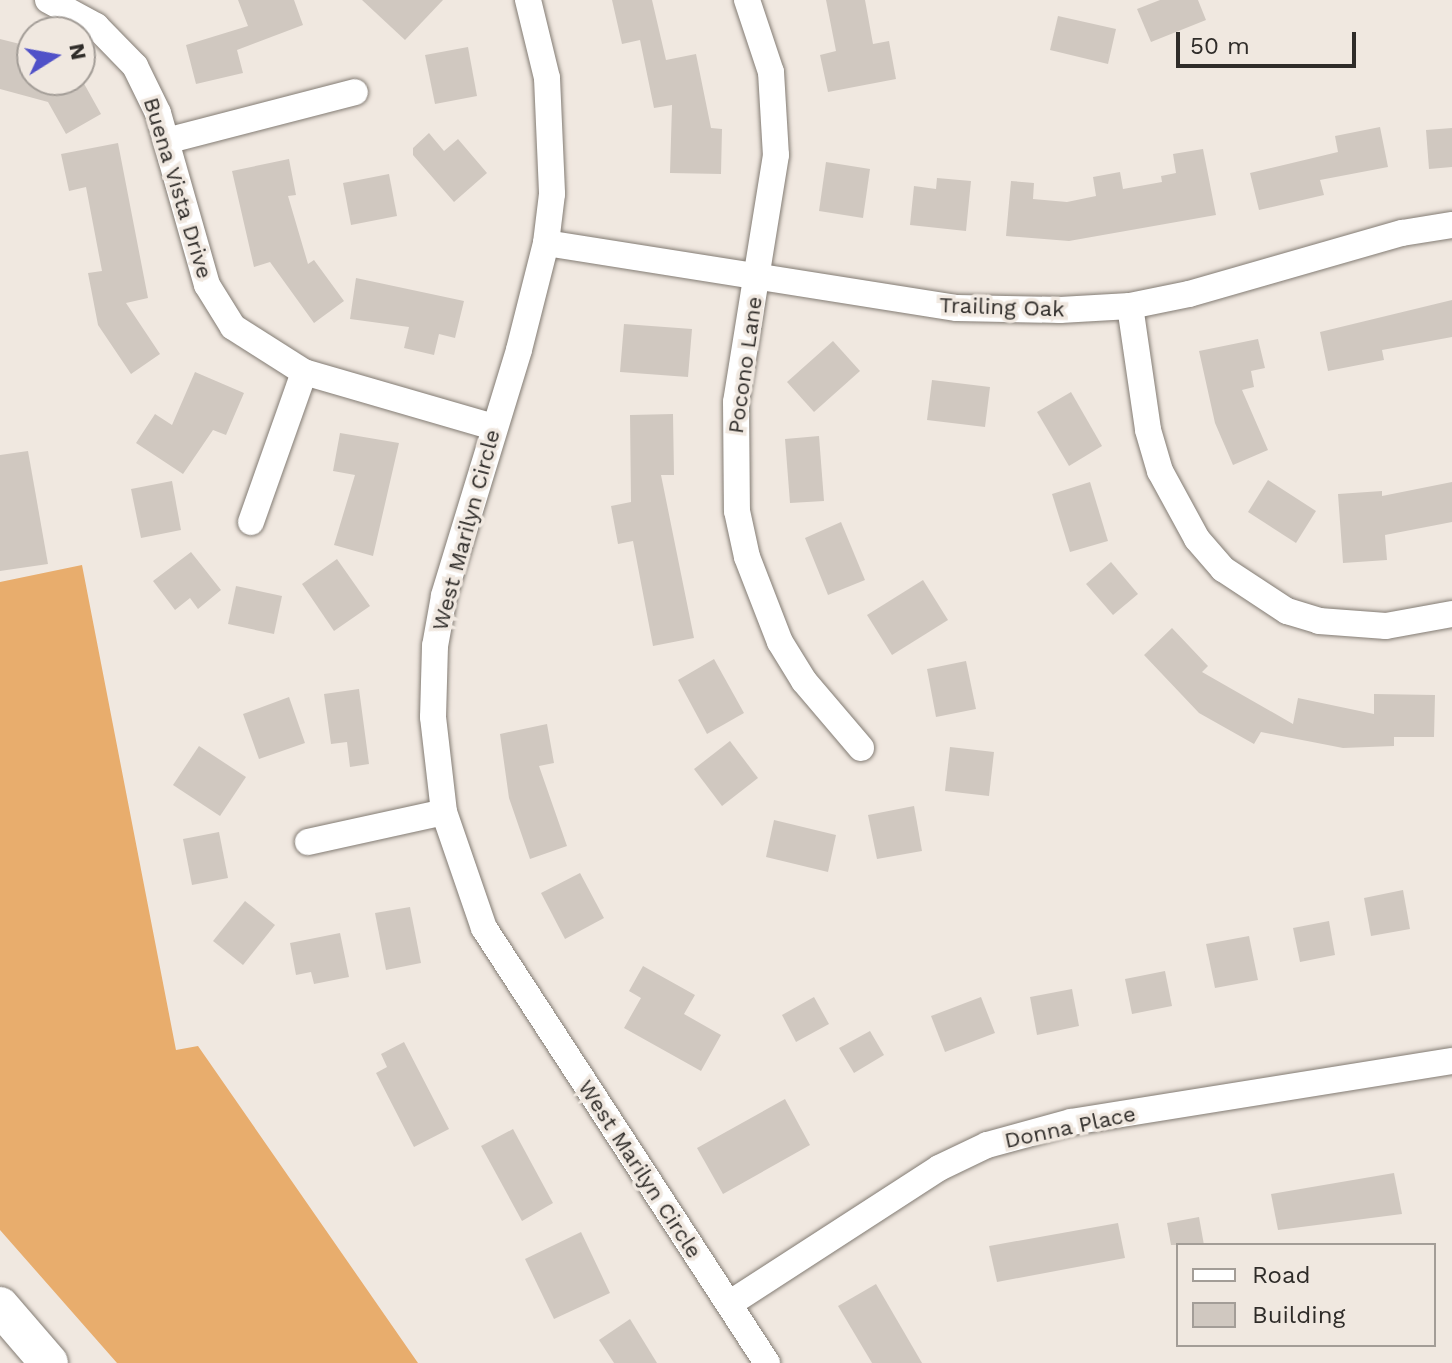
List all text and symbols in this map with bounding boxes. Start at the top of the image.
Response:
north arrow [16,16,96,96]
scale bar [1180,16,1360,66]
text: 50 m [1190,32,1250,60]
text: N [64,41,92,62]
street label: Buena Vista Drive [138,93,218,283]
street label: Trailing Oak [939,292,1065,322]
street label: Pocono Lane [722,295,768,435]
street label: West Marilyn Circle [426,426,506,634]
street label: West Marilyn Circle [572,1075,708,1263]
street label: Donna Place [1002,1100,1138,1154]
legend [1176,1243,1436,1347]
text: Road [1252,1261,1311,1289]
text: Building [1252,1301,1345,1329]

